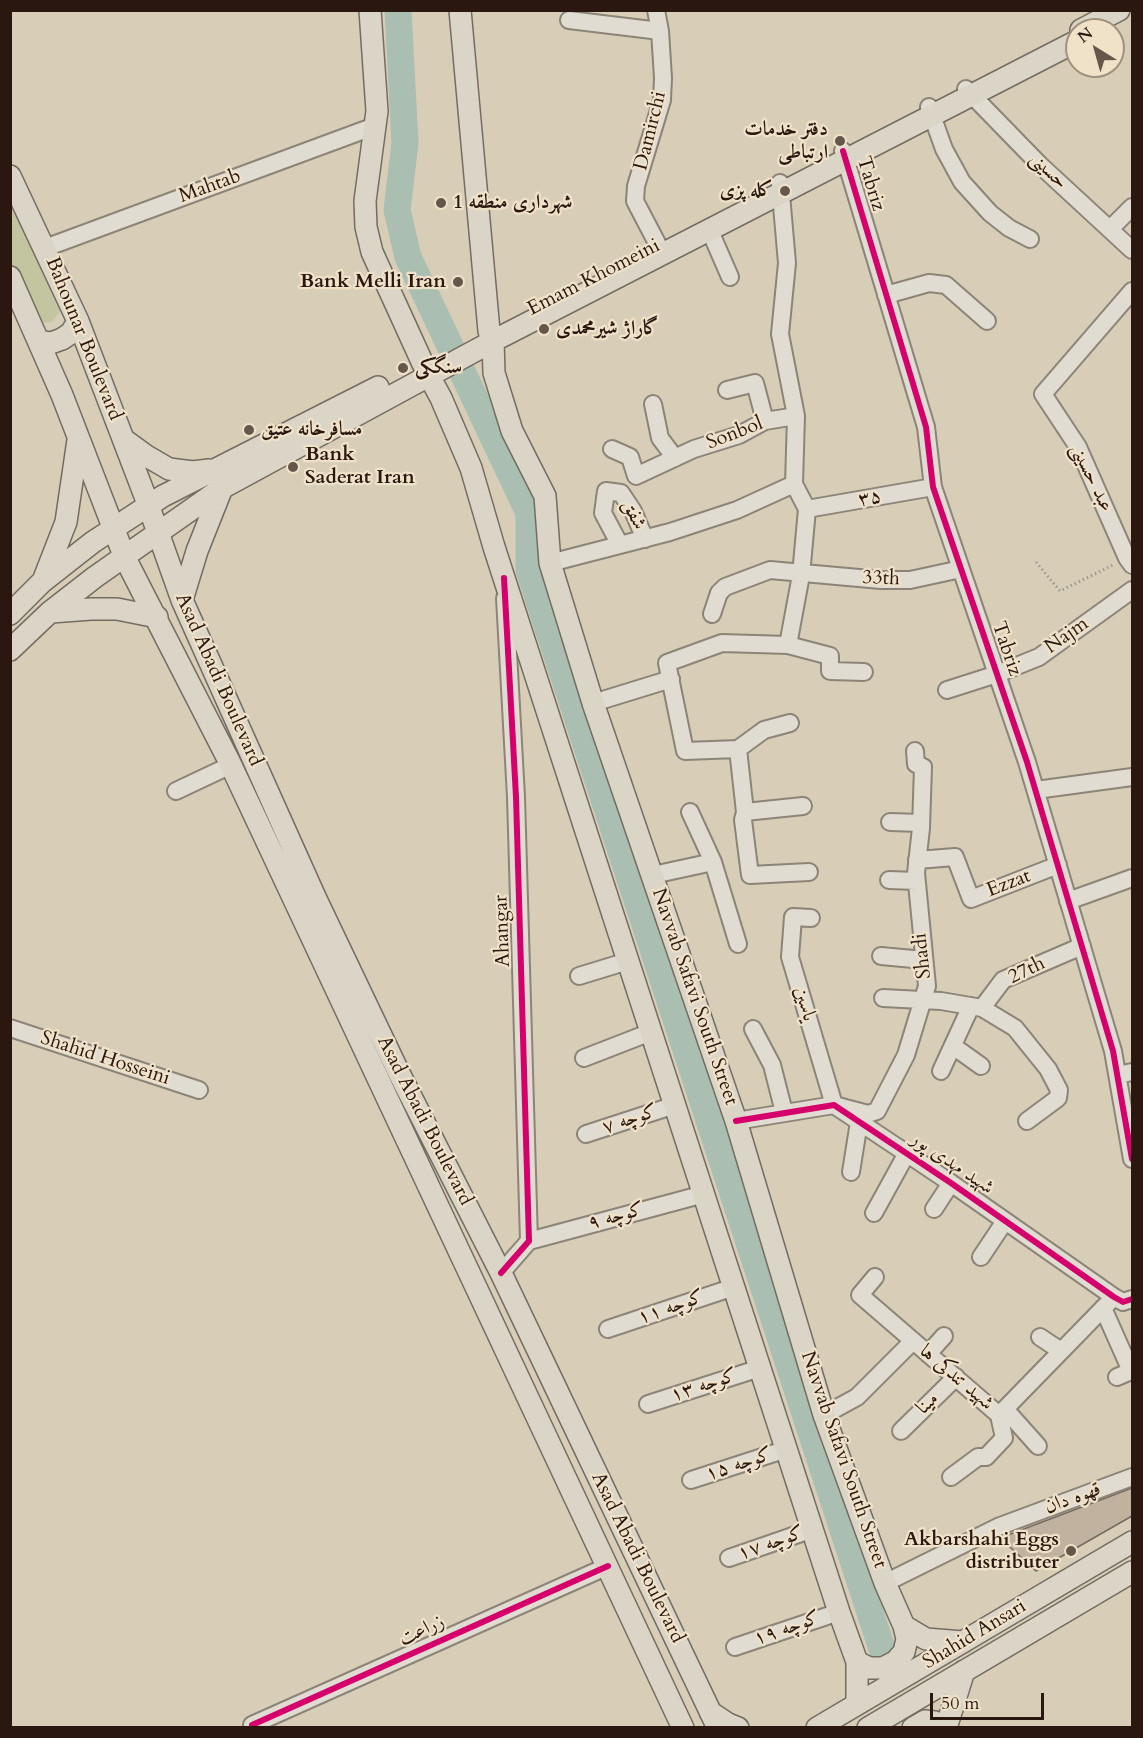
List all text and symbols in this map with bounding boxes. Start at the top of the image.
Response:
north arrow [1065,18,1125,78]
text: N [1073,22,1098,48]
street label: Damirchi [630,89,672,173]
place label: دفتر خدمات ارتباطی [744,118,828,165]
marker: دفتر خدمات ارتباطی [833,134,847,148]
street label: حسینی [1024,147,1072,195]
street label: Tabriz [850,154,890,214]
street label: Mahtab [176,165,244,209]
place label: کله پزی [720,179,773,203]
marker: کله پزی [778,184,792,198]
place label: شهرداری منطقه 1 [453,191,572,215]
marker: شهرداری منطقه 1 [434,196,448,210]
street label: Emam Khomeini [524,234,664,322]
street label: Bahounar Boulevard [39,254,127,424]
place label: Bank Melli Iran [300,270,446,294]
marker: Bank Melli Iran [451,275,465,289]
place label: گاراژ شیرمحمدی [556,317,659,341]
marker: گاراژ شیرمحمدی [537,322,551,336]
place label: سنگکی [415,356,462,380]
marker: سنگکی [396,361,410,375]
street label: Sonbol [703,412,767,456]
place label: مسافرخانه عتیق [261,418,362,442]
marker: مسافرخانه عتیق [242,423,256,437]
street label: عبد حسینی [1064,440,1118,516]
place label: Bank Saderat Iran [305,443,415,490]
marker: Bank Saderat Iran [286,460,300,474]
street label: ۳۵ [856,485,884,513]
street label: شفق [615,496,651,534]
street label: 33th [862,566,900,592]
street label: Asad Abadi Boulevard [169,590,267,770]
street label: Najm [1040,612,1094,660]
street label: Tabriz [986,619,1026,679]
street label: Ezzat [984,865,1034,903]
street label: Navvab Safavi South Street [646,885,742,1109]
street label: Ahangar [490,894,516,968]
street label: Shadi [909,932,937,980]
street label: 27th [1005,952,1049,990]
street label: یاسین [787,984,821,1024]
street label: Shahid Hosseini [37,1027,173,1091]
street label: Asad Abadi Boulevard [371,1032,477,1210]
street label: کوچه ۷ [599,1100,661,1140]
street label: شهید مهدی پور [906,1127,998,1201]
street label: کوچه ۹ [585,1198,647,1236]
street label: کوچه ۱۱ [635,1285,707,1331]
street label: شهید تندکی ها [914,1340,998,1416]
street label: Navvab Safavi South Street [795,1348,891,1572]
street label: کوچه ۱۳ [668,1364,740,1408]
street label: مینا [912,1388,944,1420]
street label: کوچه ۱۵ [703,1443,775,1487]
street label: Asad Abadi Boulevard [585,1469,689,1647]
street label: قهوه دان [1042,1478,1104,1520]
street label: کوچه ۱۷ [735,1521,807,1567]
place label: Akbarshahi Eggs distributer [904,1528,1059,1575]
marker: Akbarshahi Eggs distributer [1064,1544,1078,1558]
street label: Shahid Ansari [919,1595,1031,1675]
street label: کوچه ۱۹ [751,1606,823,1652]
street label: زراعت [395,1610,449,1652]
scale bar [933,1681,1047,1719]
text: 50 m [941,1691,980,1716]

